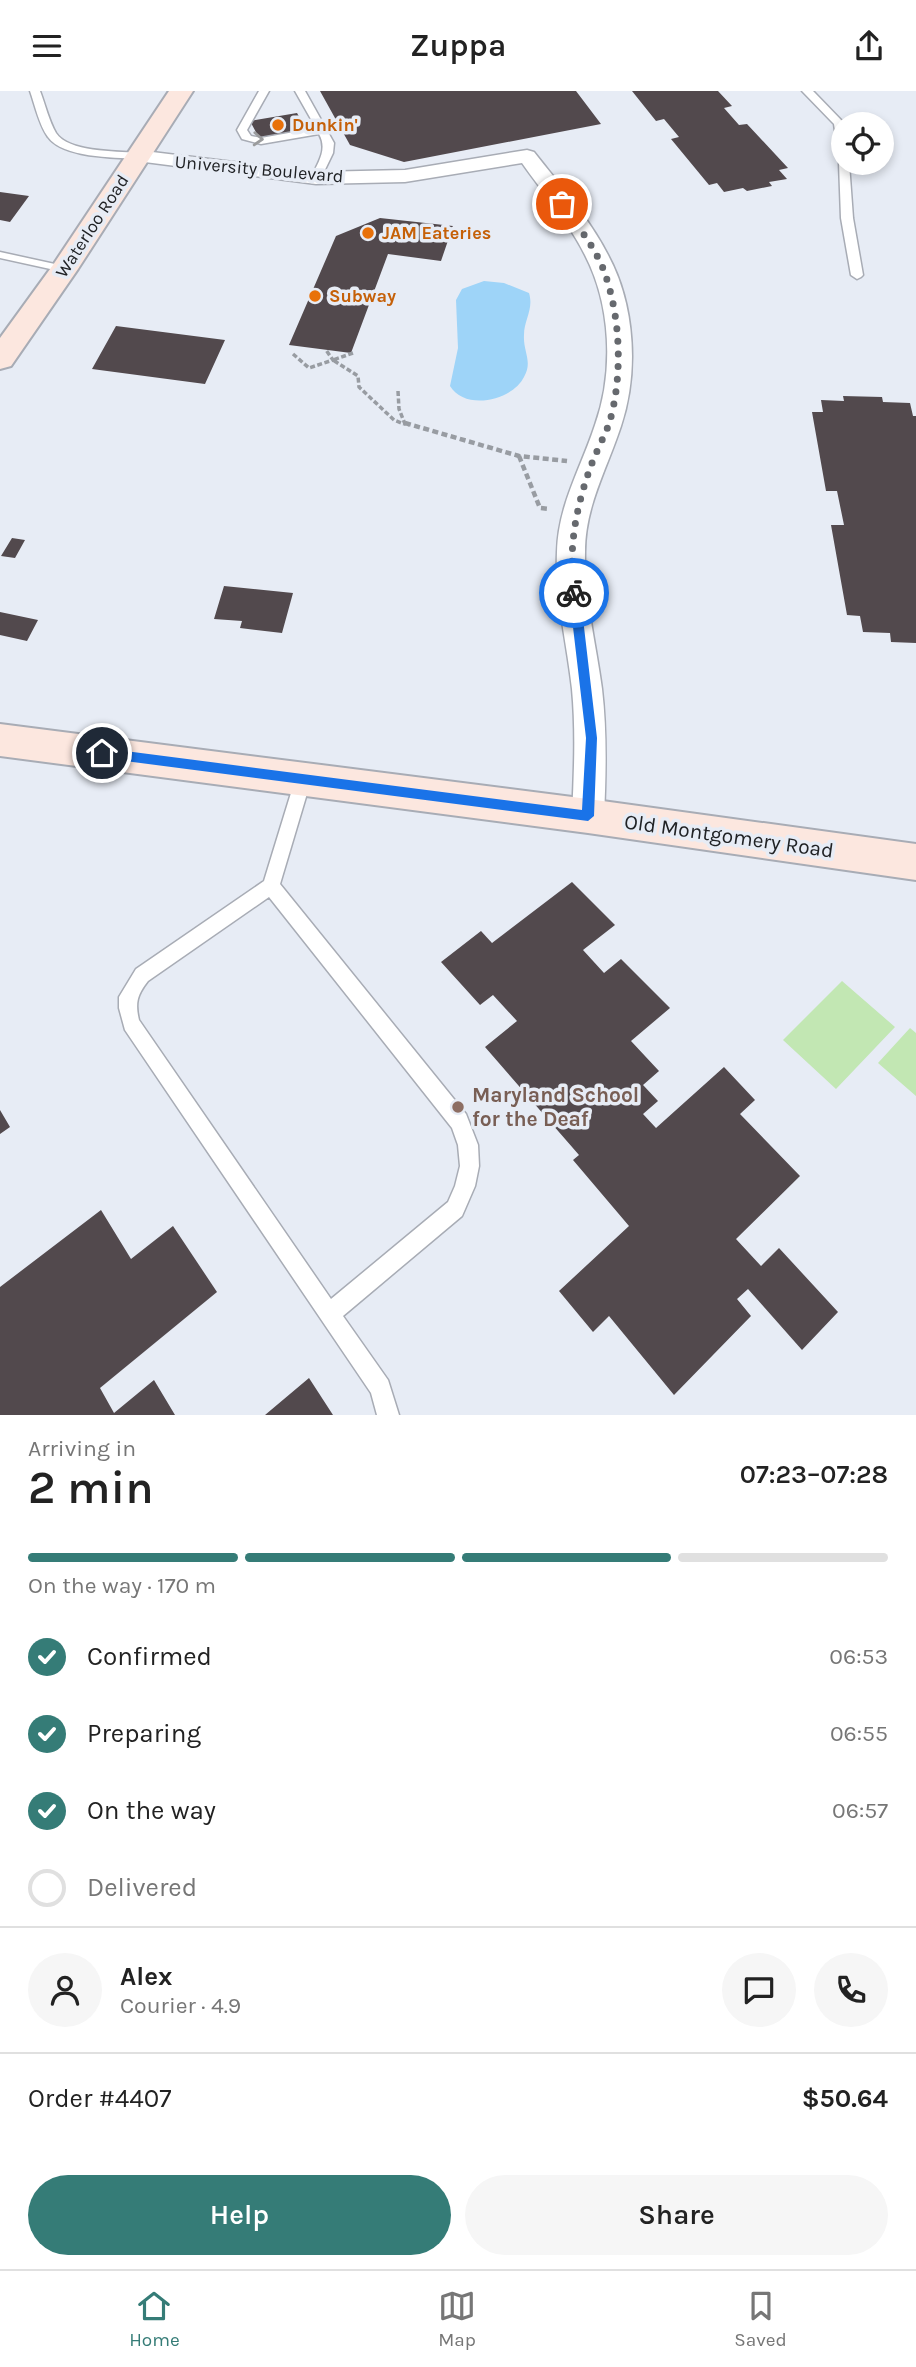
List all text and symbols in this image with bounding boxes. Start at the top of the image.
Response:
icon: menu [28,27,66,65]
text: Zuppa [410,27,506,64]
icon: share [850,27,888,65]
map controls [831,112,894,175]
button: locate [831,112,894,175]
place label: Dunkin' [292,114,358,136]
marker: Dunkin' [270,117,286,133]
one-way arrow [253,131,264,146]
street label: University Boulevard [174,151,344,187]
street label: Waterloo Road [51,170,133,282]
pin [532,174,592,234]
icon: bag [543,185,581,223]
place label: JAM Eateries [382,222,491,244]
marker: JAM Eateries [360,225,376,241]
place label: Subway [329,285,396,307]
marker: Subway [307,288,323,304]
courier [539,558,609,628]
icon: bike [555,574,593,612]
pin [72,723,132,783]
icon: home [83,734,121,772]
street label: Old Montgomery Road [623,809,835,863]
place label: Maryland School for the Deaf [472,1083,639,1131]
marker: Maryland School for the Deaf [450,1099,466,1115]
text: Arriving in [28,1435,136,1462]
text: 07:23–07:28 [740,1459,888,1490]
text: 2 min [28,1461,154,1515]
text: On the way · 170 m [28,1572,216,1599]
icon: check [28,1638,66,1676]
text: Confirmed [87,1641,212,1672]
text: 06:53 [829,1643,888,1670]
icon: check [28,1715,66,1753]
text: Preparing [87,1718,201,1749]
text: 06:55 [830,1720,888,1747]
icon: check [28,1792,66,1830]
text: On the way [87,1795,216,1826]
text: 06:57 [832,1797,888,1824]
text: Delivered [87,1872,197,1903]
button: person [28,1953,102,2027]
button: chat [722,1953,796,2027]
button: phone [814,1953,888,2027]
text: Alex [120,1961,172,1992]
text: Courier · 4.9 [120,1992,241,2019]
text: Order #4407 [28,2083,171,2114]
text: $50.64 [802,2083,888,2114]
button: Help [28,2175,451,2255]
button: Share [465,2175,888,2255]
tab: Home [129,2287,180,2351]
tab: Map [438,2287,476,2351]
tab: Saved [734,2287,787,2351]

